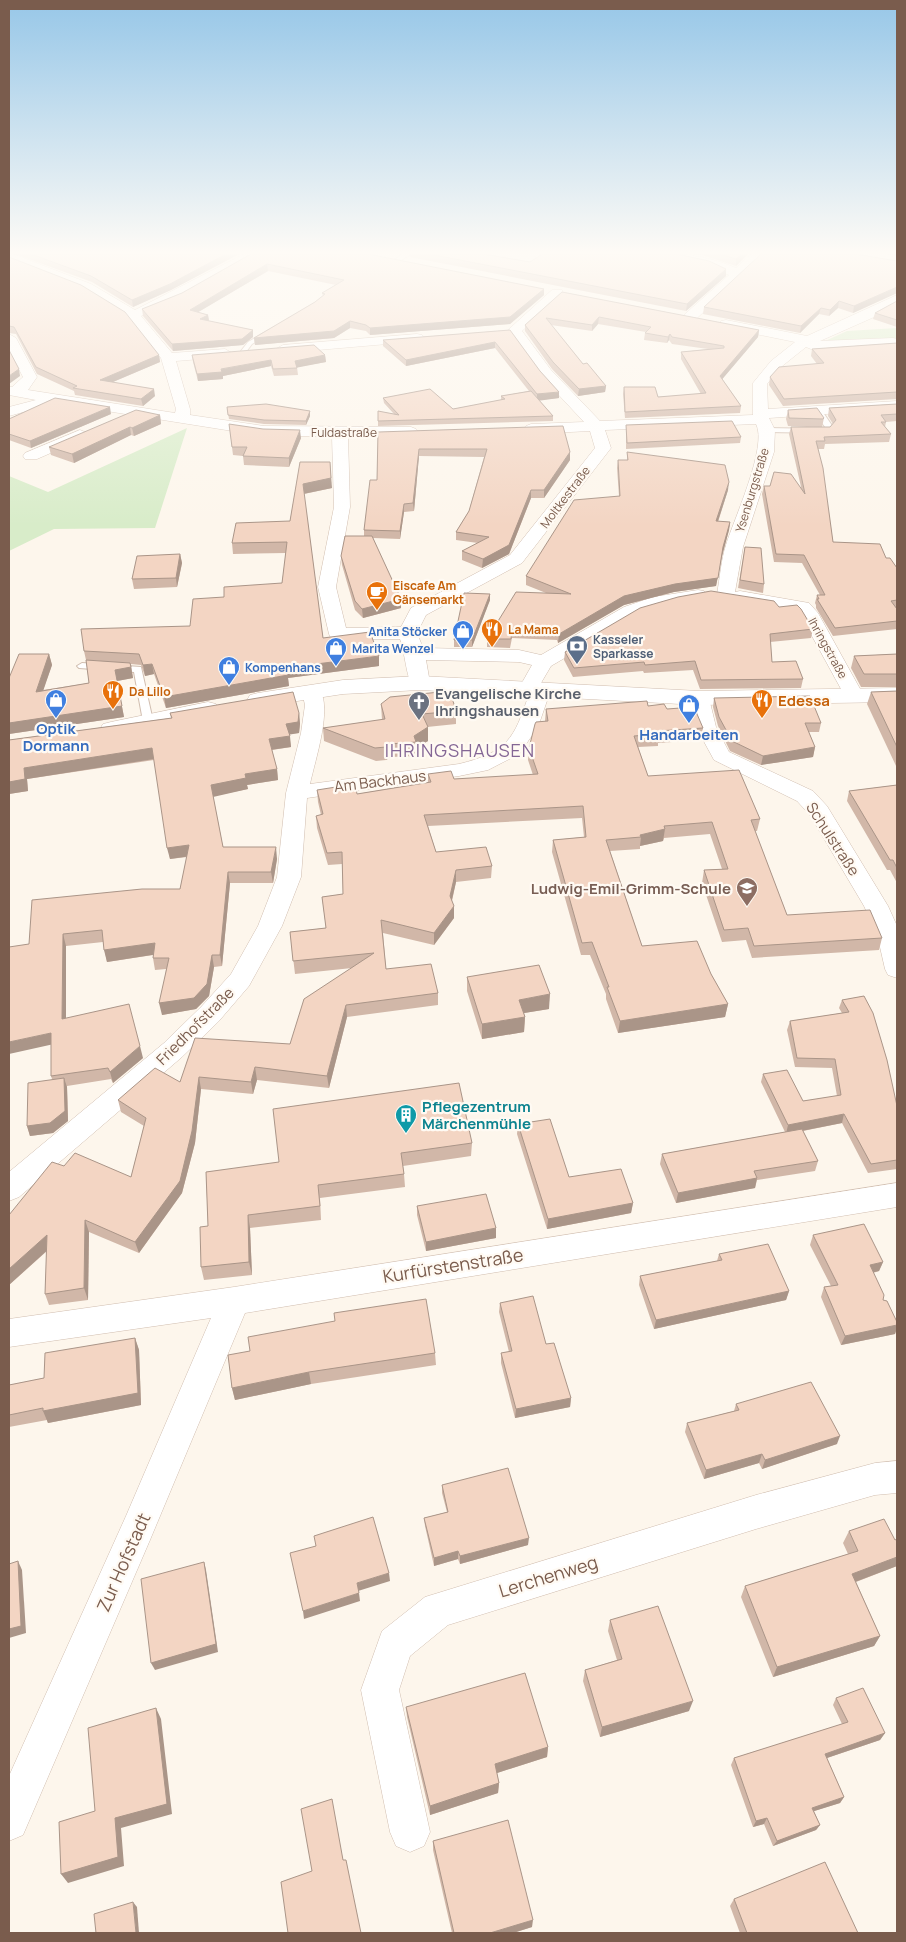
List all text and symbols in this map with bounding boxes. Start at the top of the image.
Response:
street label: Fuldastraße [311,424,377,441]
street label: Ysenburgstraße [731,446,773,534]
street label: Moltkestraße [536,462,594,532]
place label: Eiscafe Am Gänsemarkt [393,577,464,608]
cafe icon: Eiscafe Am Gänsemarkt [365,580,389,611]
street label: Ihringstraße [804,614,852,682]
restaurant icon: La Mama [480,617,504,648]
shop icon: Anita Stöcker [451,619,475,650]
place label: La Mama [508,621,559,638]
place label: Anita Stöcker [368,623,447,640]
place label: Kasseler Sparkasse [593,631,654,662]
bank icon: Kasseler Sparkasse [565,634,589,665]
shop icon: Marita Wenzel [324,636,348,667]
place label: Marita Wenzel [352,640,434,657]
shop icon: Kompenhans [217,655,241,686]
place label: Kompenhans [245,659,321,676]
restaurant icon: Da Lillo [101,679,125,710]
place label: Da Lillo [129,683,171,700]
place label: Evangelische Kirche Ihringshausen [435,683,581,721]
shop icon: Optik Dormann [44,688,68,719]
restaurant icon: Edessa [750,688,774,719]
church icon: Evangelische Kirche Ihringshausen [407,690,431,721]
place label: Edessa [778,690,830,711]
shop icon: Handarbeiten [677,693,701,724]
place label: Optik Dormann [23,718,89,756]
place label: Handarbeiten [639,724,739,745]
district label: IHRINGSHAUSEN [385,738,535,762]
street label: Am Backhaus [333,765,427,797]
street label: Schulstraße [801,798,865,880]
school or university icon: Ludwig-Emil-Grimm-Schule [735,876,759,907]
place label: Ludwig-Emil-Grimm-Schule [531,878,731,899]
street label: Friedhofstraße [151,982,239,1070]
place label: Pflegezentrum Märchenmühle [422,1096,531,1134]
building icon: Pflegezentrum Märchenmühle [394,1103,418,1134]
street label: Kurfürstenstraße [381,1242,525,1288]
street label: Zur Hofstadt [91,1509,155,1615]
street label: Lerchenweg [496,1550,600,1602]

